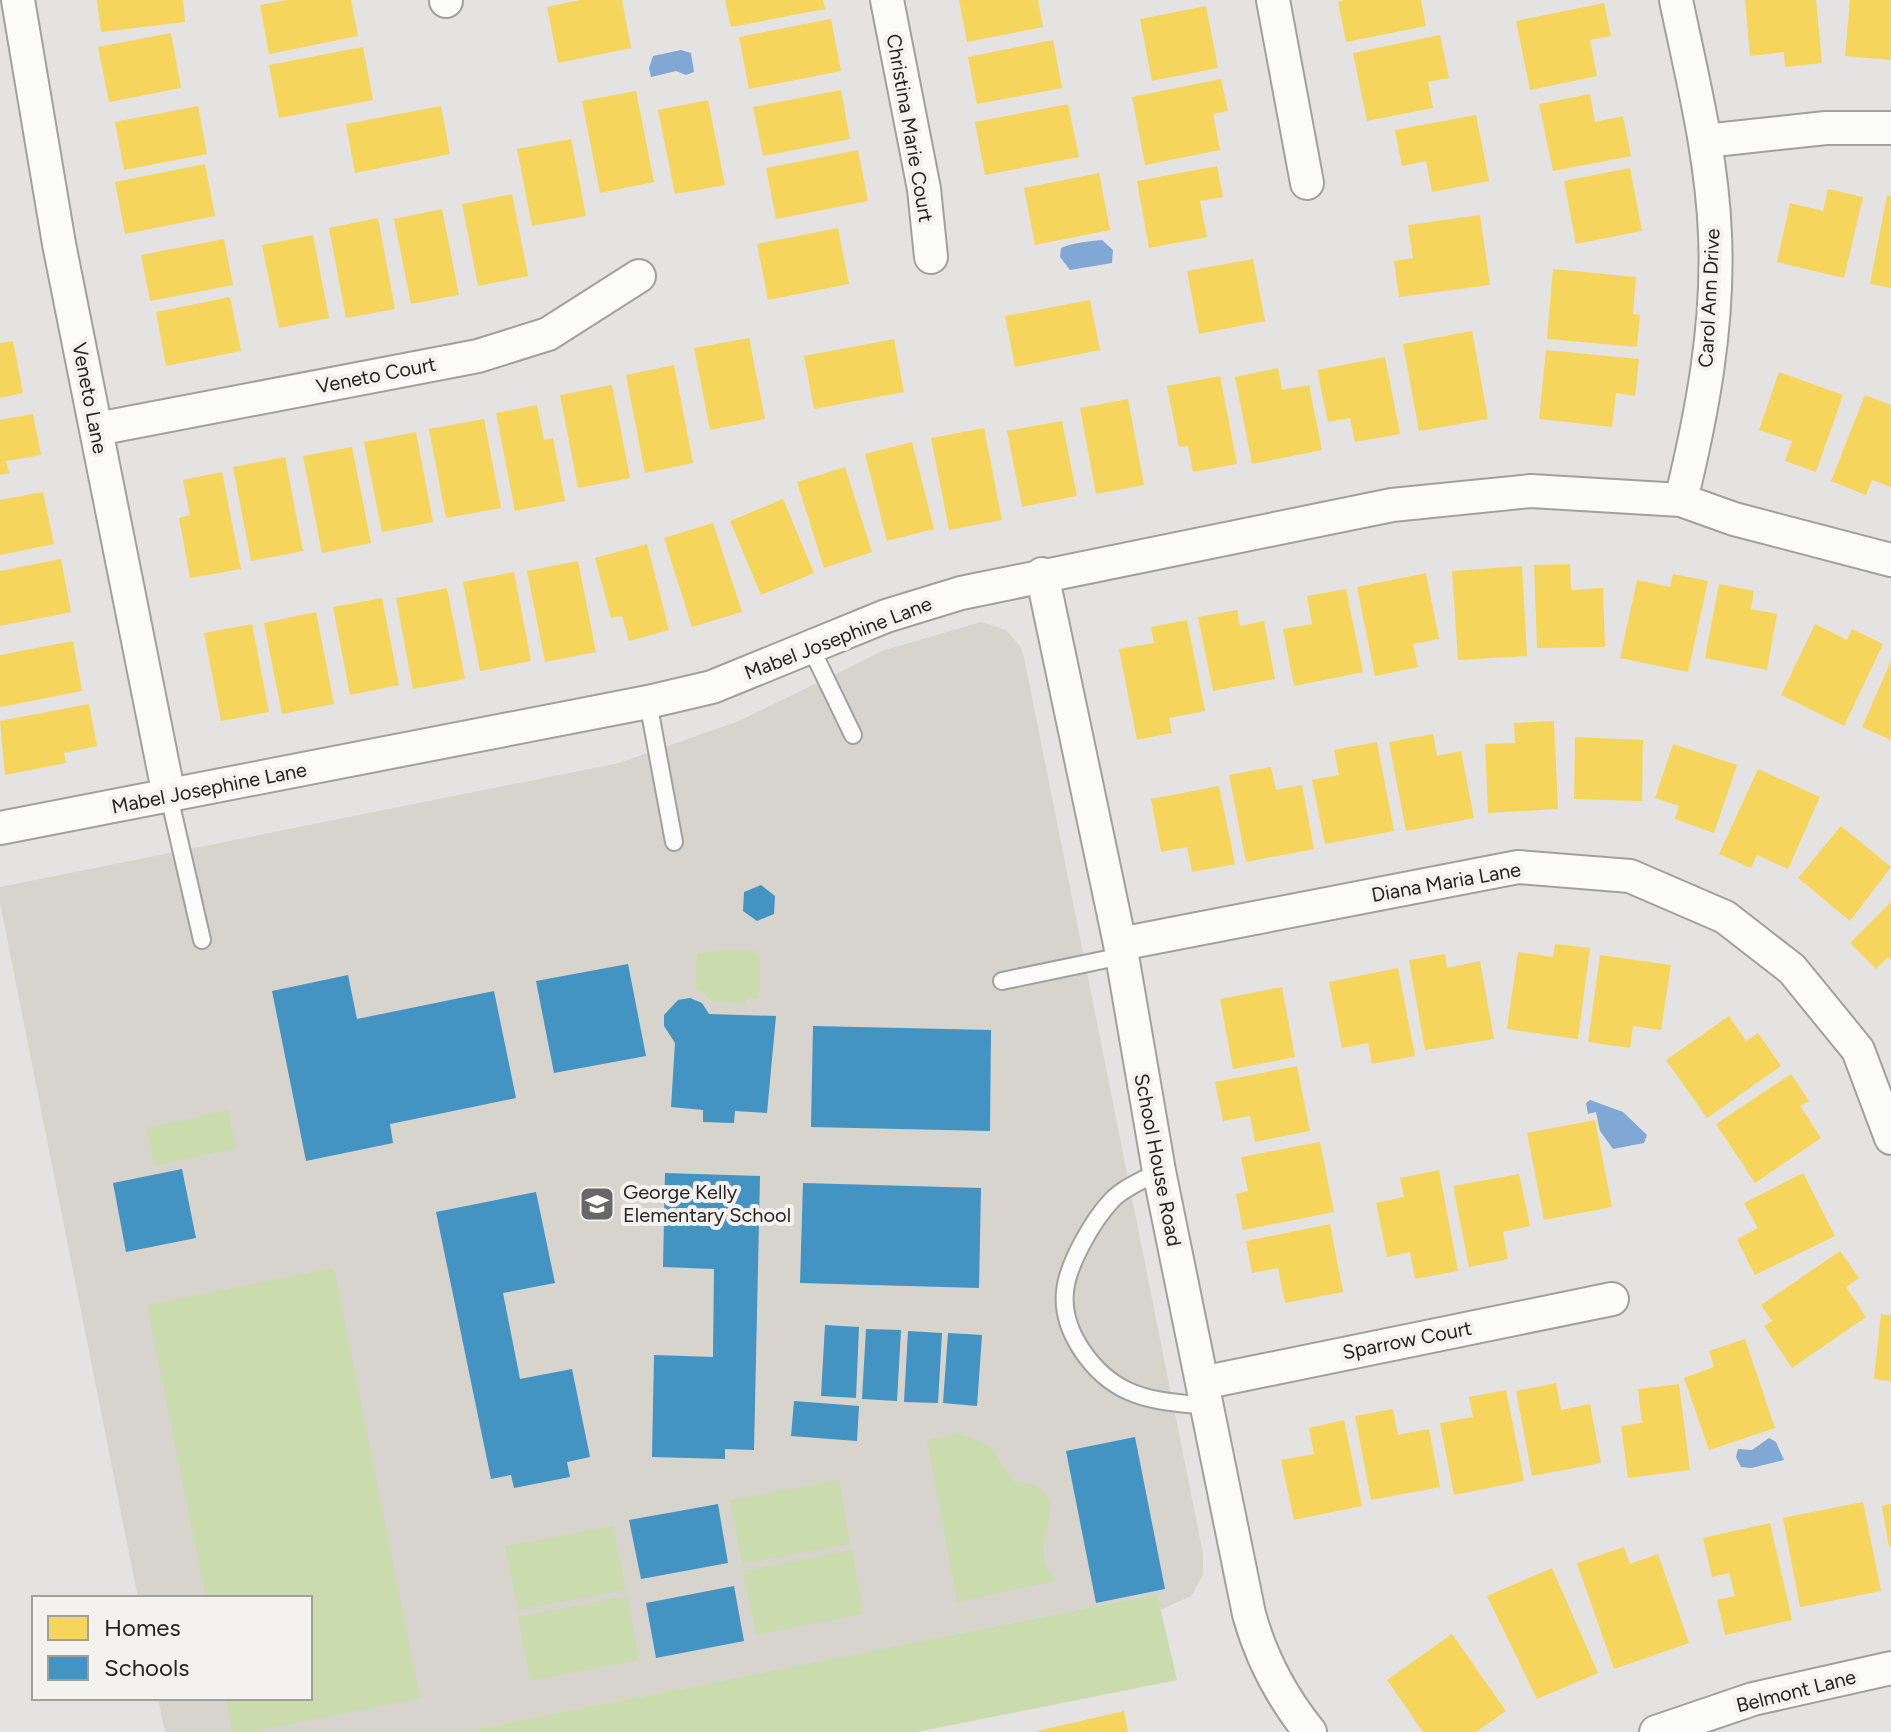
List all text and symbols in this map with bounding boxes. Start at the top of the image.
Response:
street label: Christina Marie Court [882,32,938,224]
street label: Carol Ann Drive [1693,228,1725,368]
street label: Veneto Lane [67,340,113,456]
street label: Veneto Court [314,352,438,398]
street label: Mabel Josephine Lane [741,591,935,685]
street label: Mabel Josephine Lane [109,757,309,819]
street label: Diana Maria Lane [1369,857,1523,907]
street label: School House Road [1129,1071,1187,1249]
place label: George Kelly Elementary School [623,1180,791,1227]
school or university icon: George Kelly Elementary School [578,1185,616,1223]
street label: Sparrow Court [1340,1316,1474,1364]
legend [32,1596,312,1700]
text: Homes [104,1613,181,1642]
text: Schools [104,1653,189,1682]
street label: Belmont Lane [1734,1665,1858,1717]

